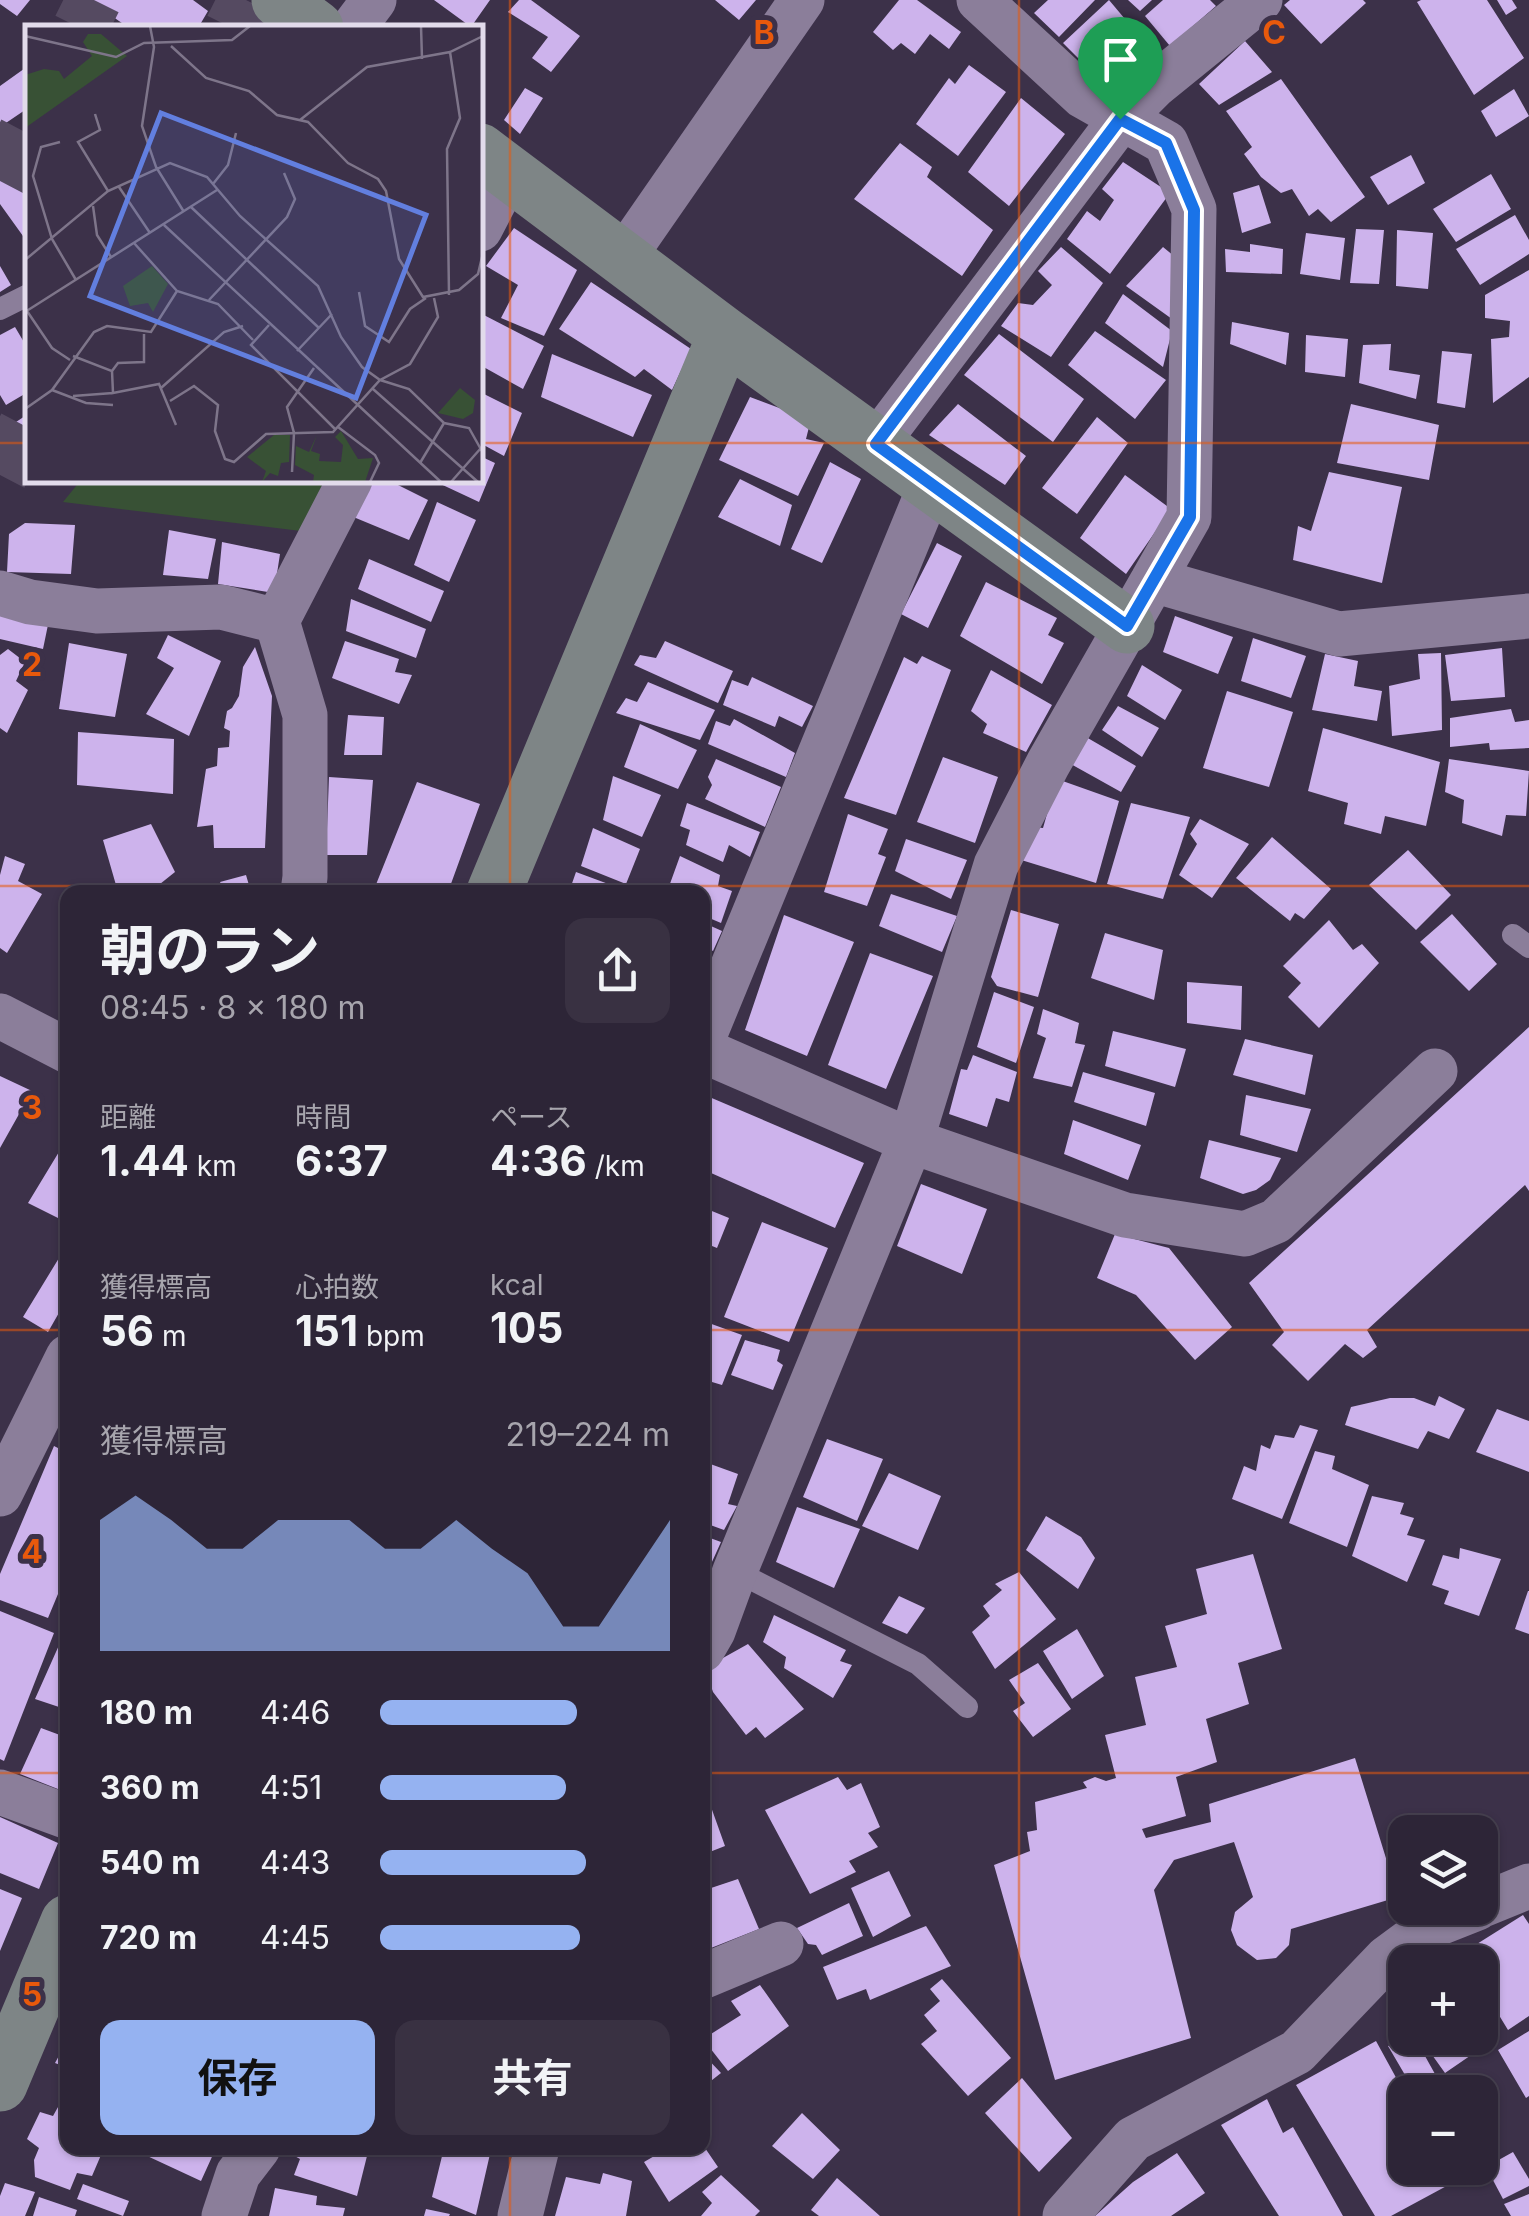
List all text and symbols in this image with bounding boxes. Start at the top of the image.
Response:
text: B [753,13,775,52]
text: C [1262,13,1286,52]
pin [1078,17,1163,120]
inset map [25,25,482,482]
icon: arrive [1093,32,1148,87]
text: 2 [22,645,42,684]
text: 朝のラン [100,917,320,983]
button: share [565,918,670,1023]
text: 08:45 · 8 × 180 m [100,988,366,1027]
text: 3 [22,1088,42,1127]
text: 距離 [100,1100,156,1134]
text: 時間 [295,1100,351,1134]
text: ペース [490,1100,573,1134]
text: 1.44 [100,1135,189,1186]
text: 6:37 [295,1135,388,1186]
text: 4:36 [490,1135,587,1186]
text: km [189,1149,237,1183]
text: /km [587,1149,645,1183]
text: kcal [490,1268,544,1302]
text: 獲得標高 [100,1270,212,1304]
text: 心拍数 [295,1270,379,1304]
text: 105 [490,1302,563,1353]
text: 56 [100,1305,154,1356]
text: 151 [295,1305,358,1356]
text: m [154,1319,187,1353]
text: bpm [358,1319,425,1353]
text: 219–224 m [505,1415,670,1454]
text: 獲得標高 [100,1421,228,1460]
text: 4 [21,1532,43,1571]
text: 180 m [100,1693,193,1732]
text: 4:46 [260,1693,330,1732]
text: 360 m [100,1768,200,1807]
text: 4:51 [260,1768,322,1807]
map controls [1388,1815,1498,2185]
button: layers [1388,1815,1498,1925]
text: 540 m [100,1843,200,1882]
text: 4:43 [260,1843,330,1882]
text: 720 m [100,1918,197,1957]
text: 4:45 [260,1918,330,1957]
button: + [1388,1945,1498,2055]
text: 5 [22,1975,42,2014]
button: 保存 [100,2020,375,2135]
button: 共有 [395,2020,670,2135]
button: − [1388,2075,1498,2185]

